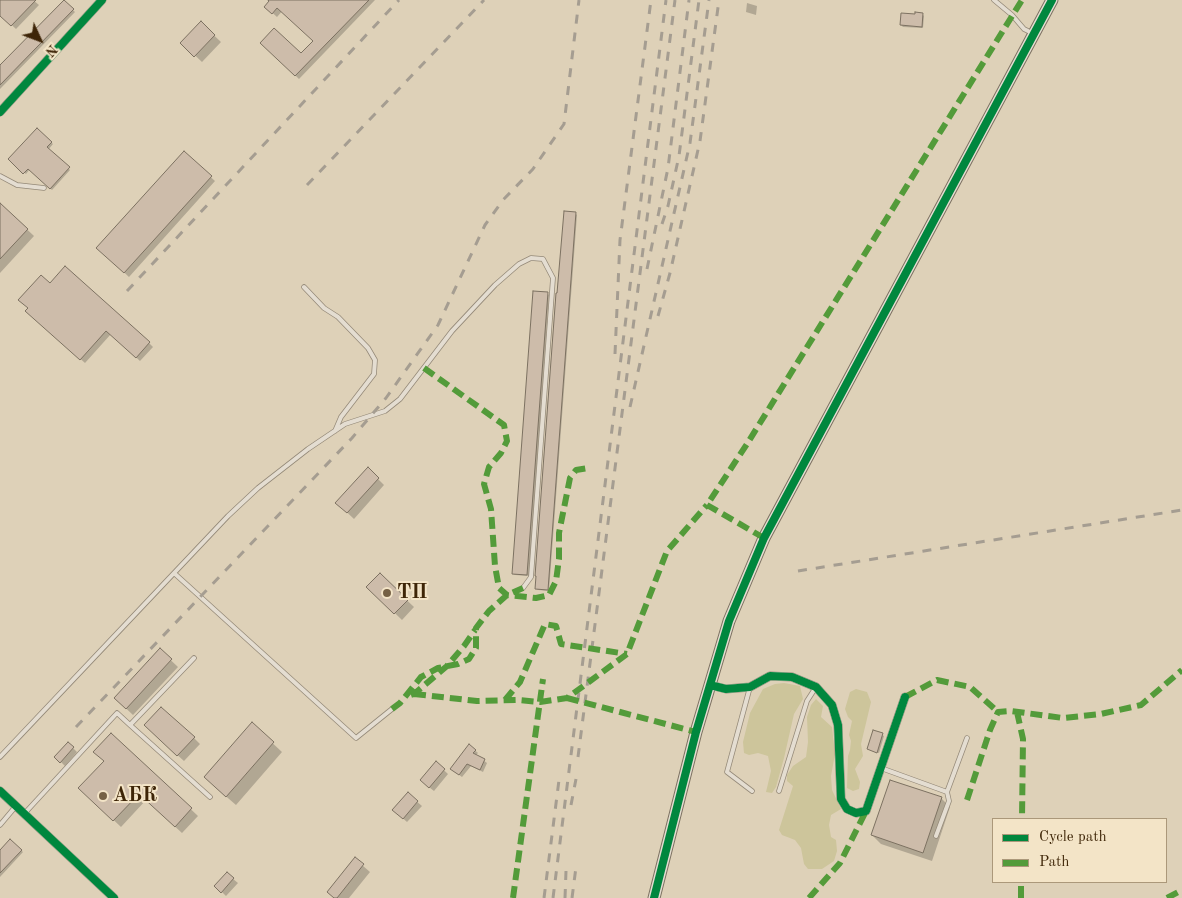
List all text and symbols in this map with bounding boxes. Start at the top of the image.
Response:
north arrow [15,15,65,65]
text: N [42,42,60,59]
place label: ТП [397,581,428,605]
marker: ТП [381,587,393,599]
place label: АБК [113,784,157,808]
marker: АБК [97,790,109,802]
legend [992,818,1167,883]
text: Cycle path [1039,830,1107,845]
text: Path [1039,855,1069,870]

